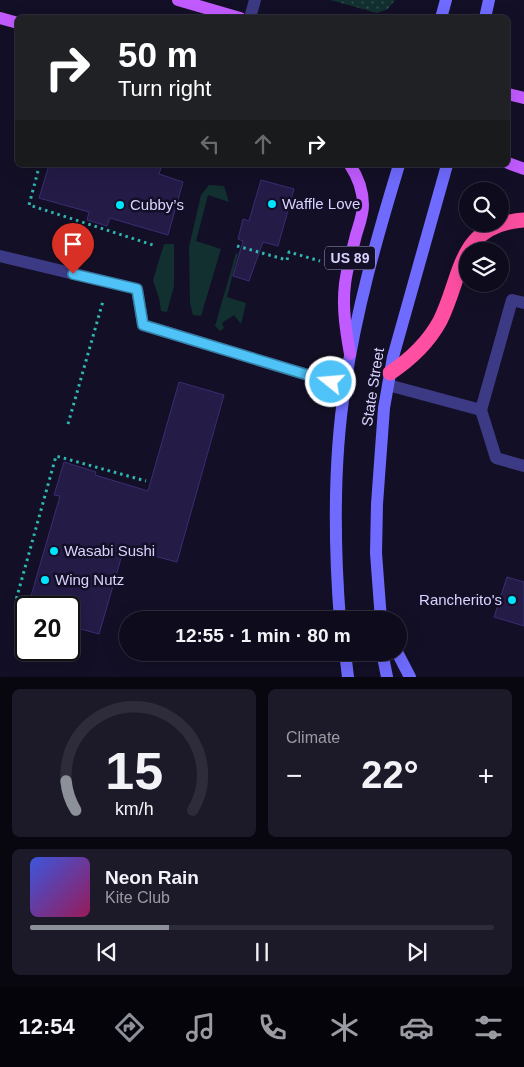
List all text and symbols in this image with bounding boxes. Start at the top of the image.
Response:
icon: right [35,35,100,100]
text: 50 m [118,35,198,74]
text: Turn right [118,76,211,101]
icon: left [196,130,224,158]
icon: ahead [249,130,277,158]
icon: right [302,130,330,158]
map controls [459,182,509,292]
button: search [459,182,509,232]
place label: Waffle Love [282,195,360,212]
place label: Cubby’s [130,196,184,213]
marker: Waffle Love [266,198,278,210]
marker: Cubby’s [114,199,126,211]
pin [52,223,94,274]
icon: arrive [59,230,87,258]
button: layers [459,242,509,292]
road number: US 89 [325,247,375,270]
street label: State Street [358,346,387,427]
position arrow [304,355,356,407]
place label: Wasabi Sushi [64,542,155,559]
marker: Wasabi Sushi [48,545,60,557]
place label: Wing Nutz [55,571,124,588]
marker: Wing Nutz [39,574,51,586]
place label: Rancherito's [419,591,502,608]
marker: Rancherito's [506,594,518,606]
speed limit sign: 20 [15,596,80,661]
text: 12:55 · 1 min · 80 m [175,625,351,646]
text: Climate [286,729,340,746]
text: 15 [105,742,163,800]
text: 22° [361,754,419,796]
text: − [286,760,302,791]
text: + [478,760,494,791]
text: km/h [115,799,153,819]
text: Neon Rain [105,867,199,888]
text: Kite Club [105,889,170,906]
icon: previous [93,938,121,966]
icon: pause [248,938,276,966]
icon: next [403,938,431,966]
icon: directions [112,1010,147,1045]
icon: music [183,1010,218,1045]
icon: phone [255,1010,290,1045]
icon: climate [327,1010,362,1045]
icon: car [399,1010,434,1045]
icon: filters [471,1010,506,1045]
text: 12:54 [18,1014,75,1039]

